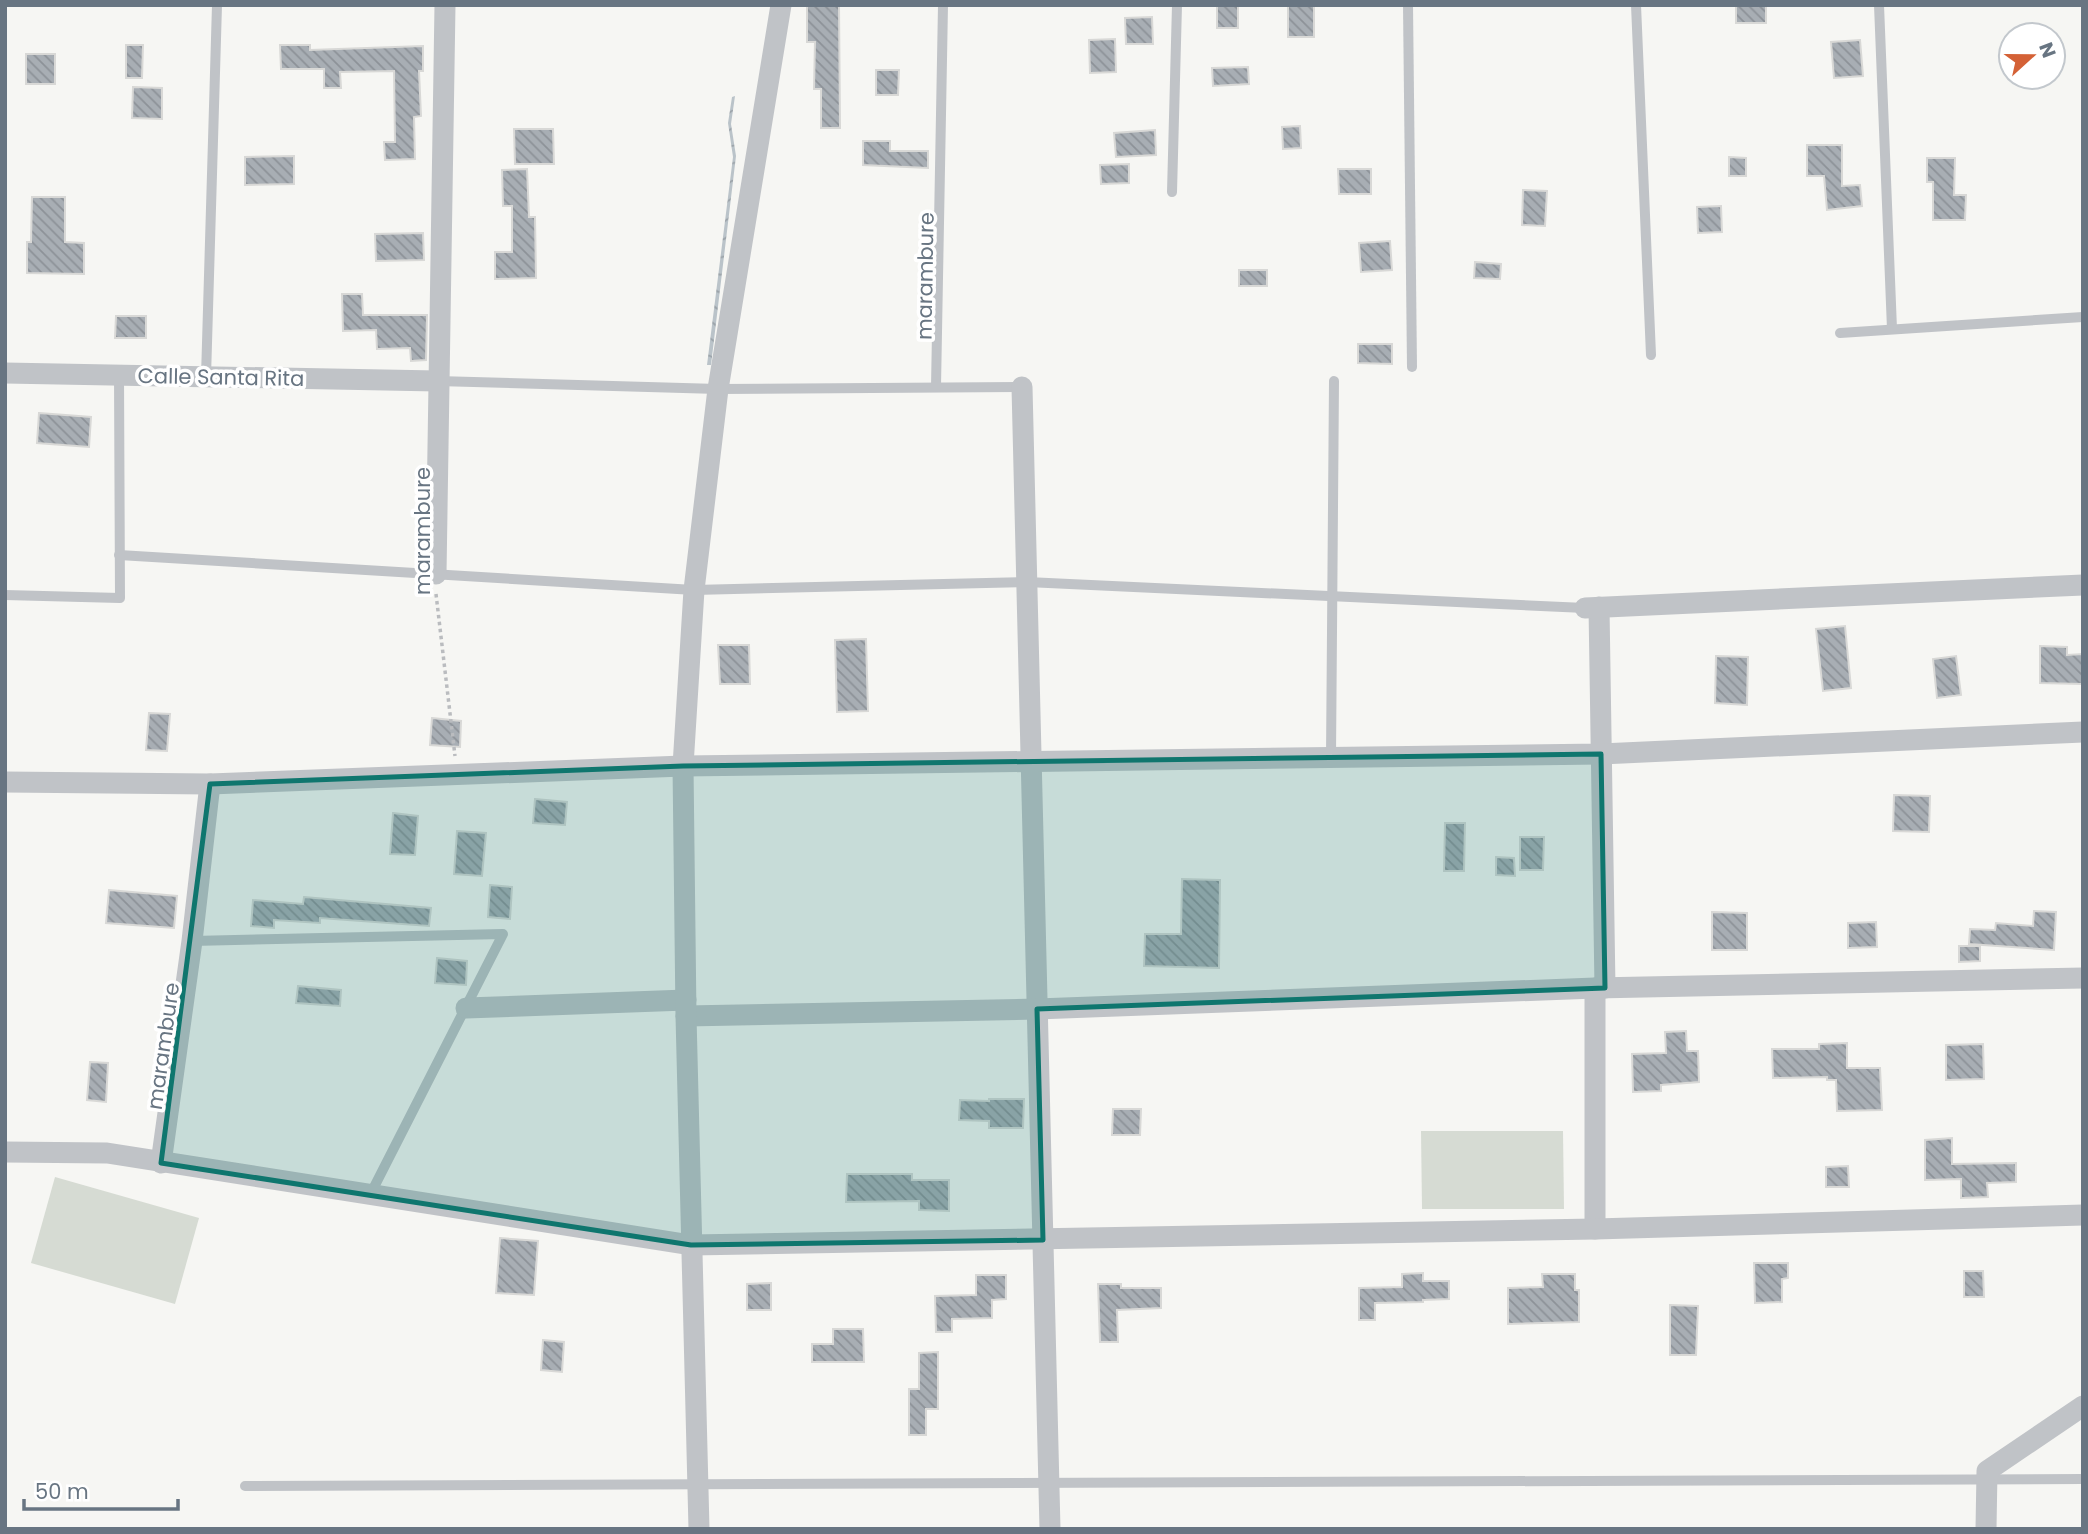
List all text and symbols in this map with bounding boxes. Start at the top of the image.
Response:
north arrow [1997,21,2067,91]
text: N [2032,39,2063,62]
street label: marambure [909,212,941,340]
street label: Calle Santa Rita [137,361,305,393]
street label: marambure [408,467,437,595]
street label: marambure [140,981,186,1111]
scale bar [24,1468,178,1512]
text: 50 m [35,1477,89,1506]

